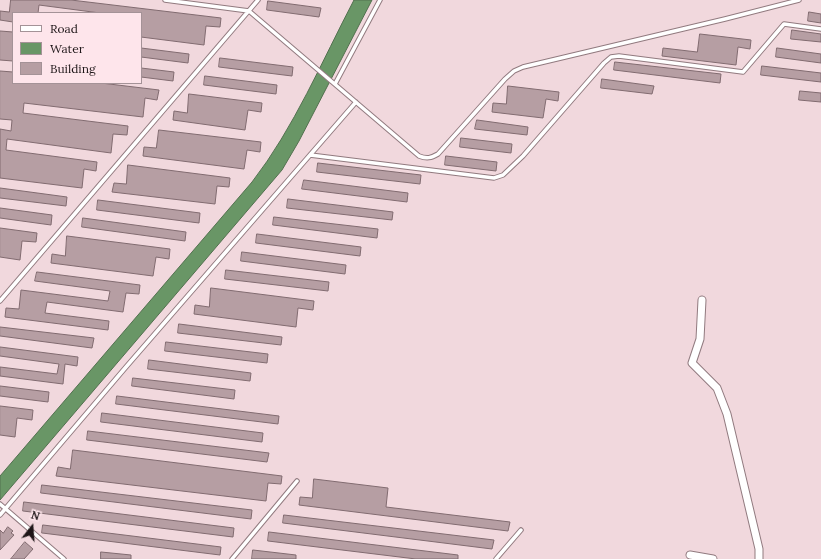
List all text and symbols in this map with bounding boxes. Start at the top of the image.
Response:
legend [12,12,142,84]
text: Road [50,21,78,36]
text: Water [50,41,84,56]
text: Building [50,61,96,76]
north arrow [12,507,52,547]
text: N [29,508,42,523]

